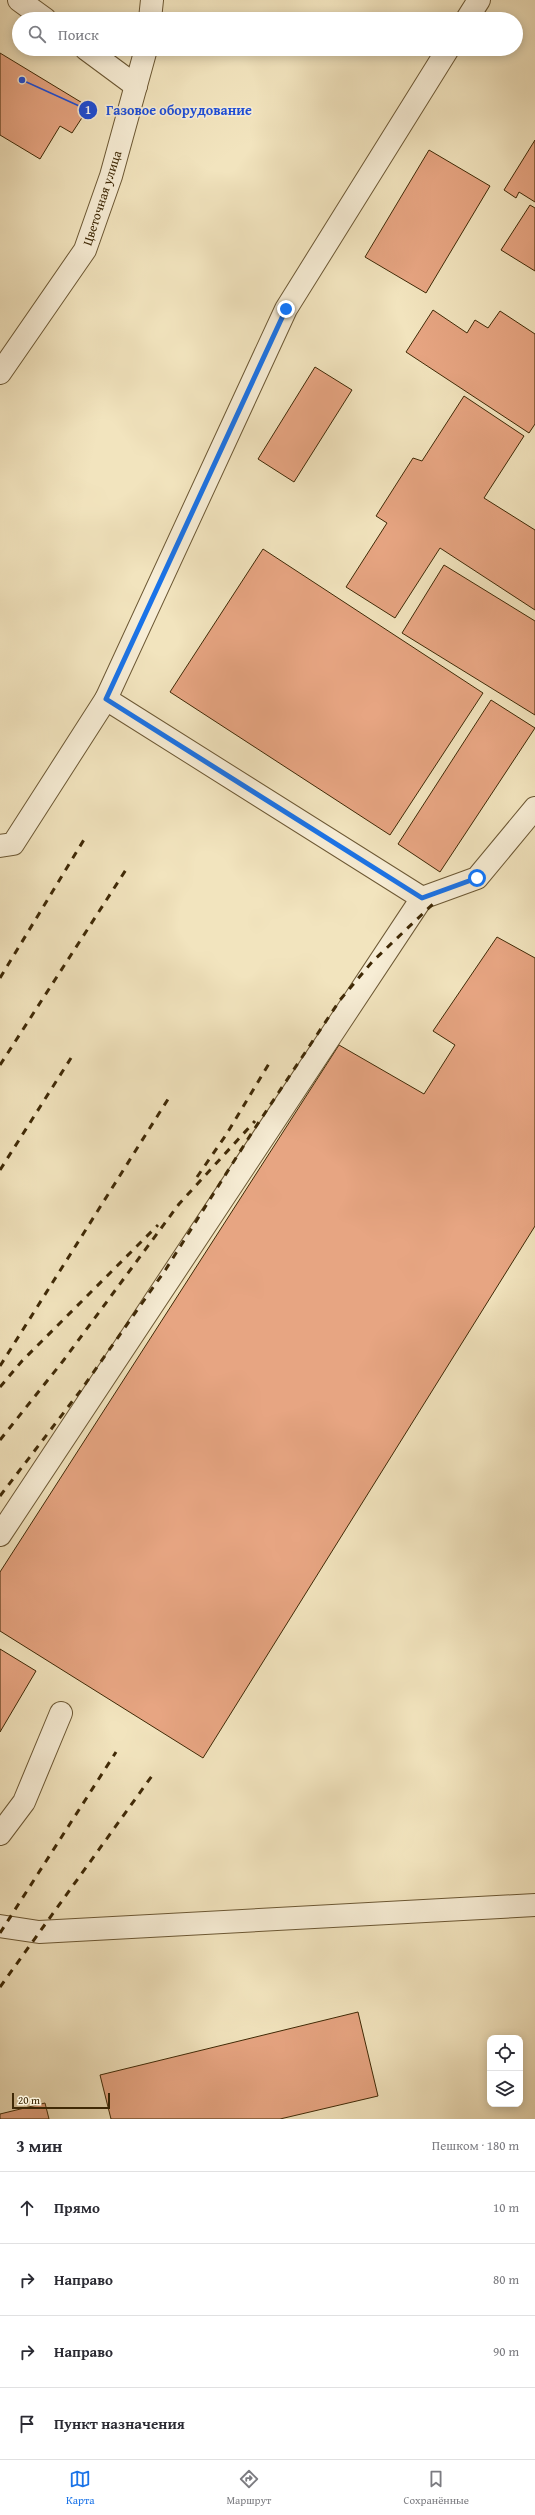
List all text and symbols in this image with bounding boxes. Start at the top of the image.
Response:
search box [12,12,523,56]
icon: search [26,23,48,45]
text: Поиск [58,24,99,45]
callout: Газовое оборудование [78,97,260,123]
text: Газовое оборудование [106,100,252,120]
text: 1 [85,101,91,118]
street label: Цветочная улица [78,147,127,248]
route end [277,300,295,318]
route start [468,869,486,887]
map controls [487,2035,523,2107]
button: locate [487,2035,523,2071]
button: layers [487,2071,523,2107]
scale bar [12,2091,110,2110]
text: 20 m [18,2092,40,2108]
text: 3 мин [16,2133,62,2158]
text: Пешком · 180 m [432,2136,519,2155]
icon: ahead [16,2197,38,2219]
text: Прямо [54,2197,100,2218]
text: 10 m [493,2198,519,2217]
icon: right [16,2269,38,2291]
text: Направо [54,2269,113,2290]
text: 80 m [493,2270,519,2289]
icon: right [16,2341,38,2363]
text: Направо [54,2341,113,2362]
text: 90 m [493,2342,519,2361]
icon: arrive [16,2413,38,2435]
text: Пункт назначения [54,2413,185,2434]
tab: Карта [66,2468,94,2508]
tab: Маршрут [226,2468,271,2508]
tab: Сохранённые [403,2468,469,2508]

